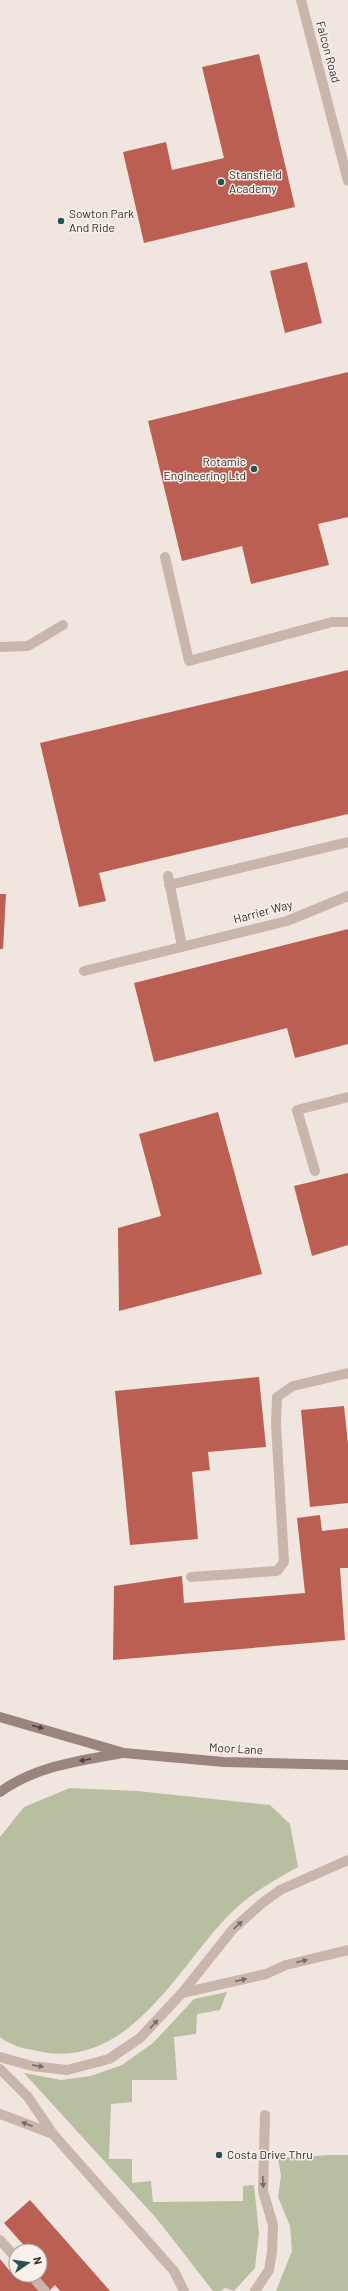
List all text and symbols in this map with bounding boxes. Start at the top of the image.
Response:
street label: Falcon Road [314,19,344,84]
place label: Stansfield Academy [229,167,282,195]
marker: Stansfield Academy [216,177,226,187]
place label: Sowton Park And Ride [69,206,134,234]
marker: Sowton Park And Ride [56,216,66,226]
place label: Rotamic Engineering Ltd [163,454,246,482]
marker: Rotamic Engineering Ltd [249,464,259,474]
street label: Harrier Way [232,896,294,926]
one-way arrow [32,1724,44,1730]
street label: Moor Lane [209,1740,263,1756]
one-way arrow [79,1757,91,1763]
one-way arrow [233,1920,243,1930]
one-way arrow [297,1958,309,1964]
one-way arrow [235,1976,247,1982]
one-way arrow [149,2019,158,2029]
one-way arrow [32,2064,44,2070]
one-way arrow [20,2121,32,2127]
place label: Costa Drive Thru [227,2147,313,2161]
marker: Costa Drive Thru [214,2150,224,2160]
one-way arrow [259,2176,266,2188]
north arrow [8,2243,48,2283]
text: N [31,2256,45,2266]

